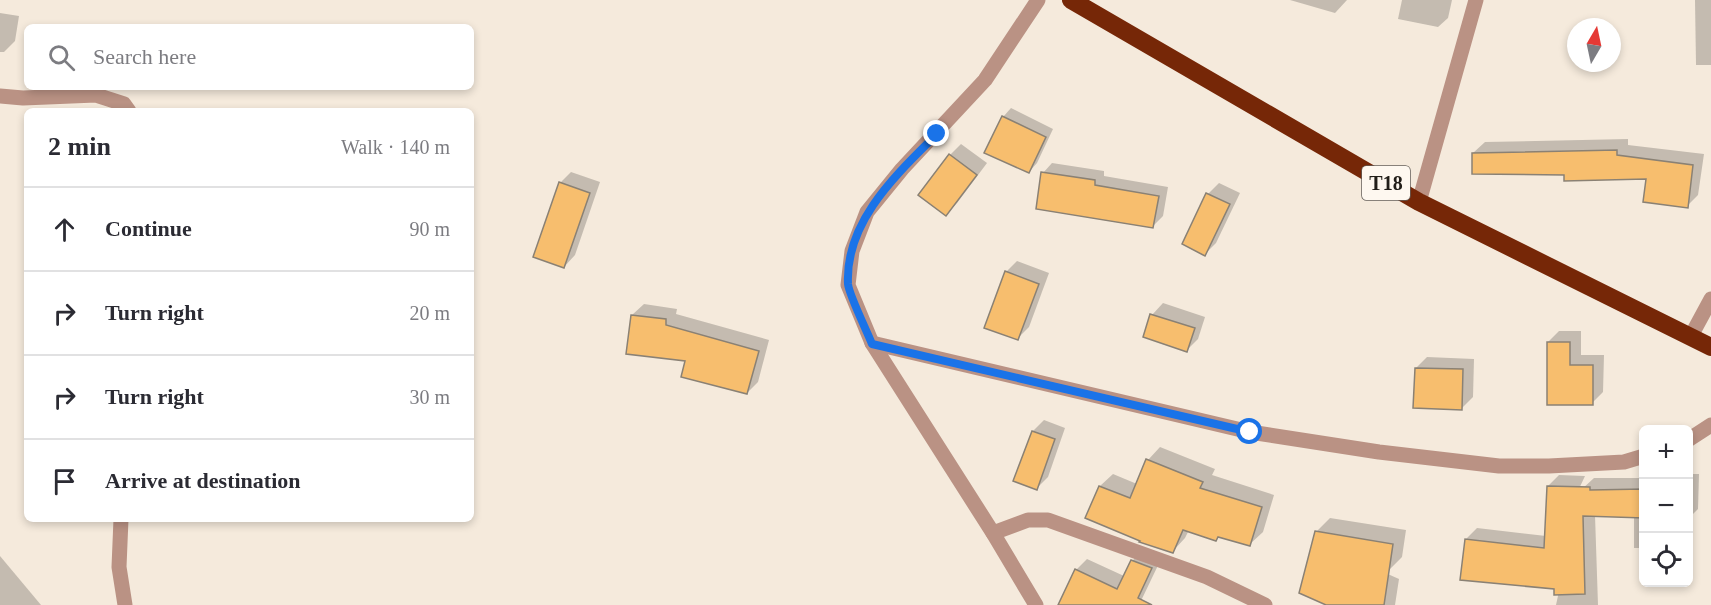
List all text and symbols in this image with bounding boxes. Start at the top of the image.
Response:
north arrow [1567,18,1621,72]
search box [24,24,474,90]
icon: search [45,41,78,74]
text: Search here [93,44,196,69]
route end [923,120,949,146]
text: 2 min [48,132,111,161]
text: Walk · 140 m [341,136,450,158]
road number: T18 [1362,166,1410,200]
icon: ahead [48,213,81,246]
text: Continue [105,216,192,241]
text: 90 m [409,218,450,240]
icon: right [48,297,81,330]
text: Turn right [105,300,204,325]
text: 20 m [409,302,450,324]
icon: right [48,381,81,414]
text: Turn right [105,384,204,409]
text: 30 m [409,386,450,408]
route start [1236,418,1262,444]
map controls [1639,425,1693,587]
button: + [1639,425,1693,479]
icon: arrive [48,465,81,498]
text: Arrive at destination [105,468,301,493]
button: − [1639,479,1693,533]
button: locate [1639,533,1693,587]

